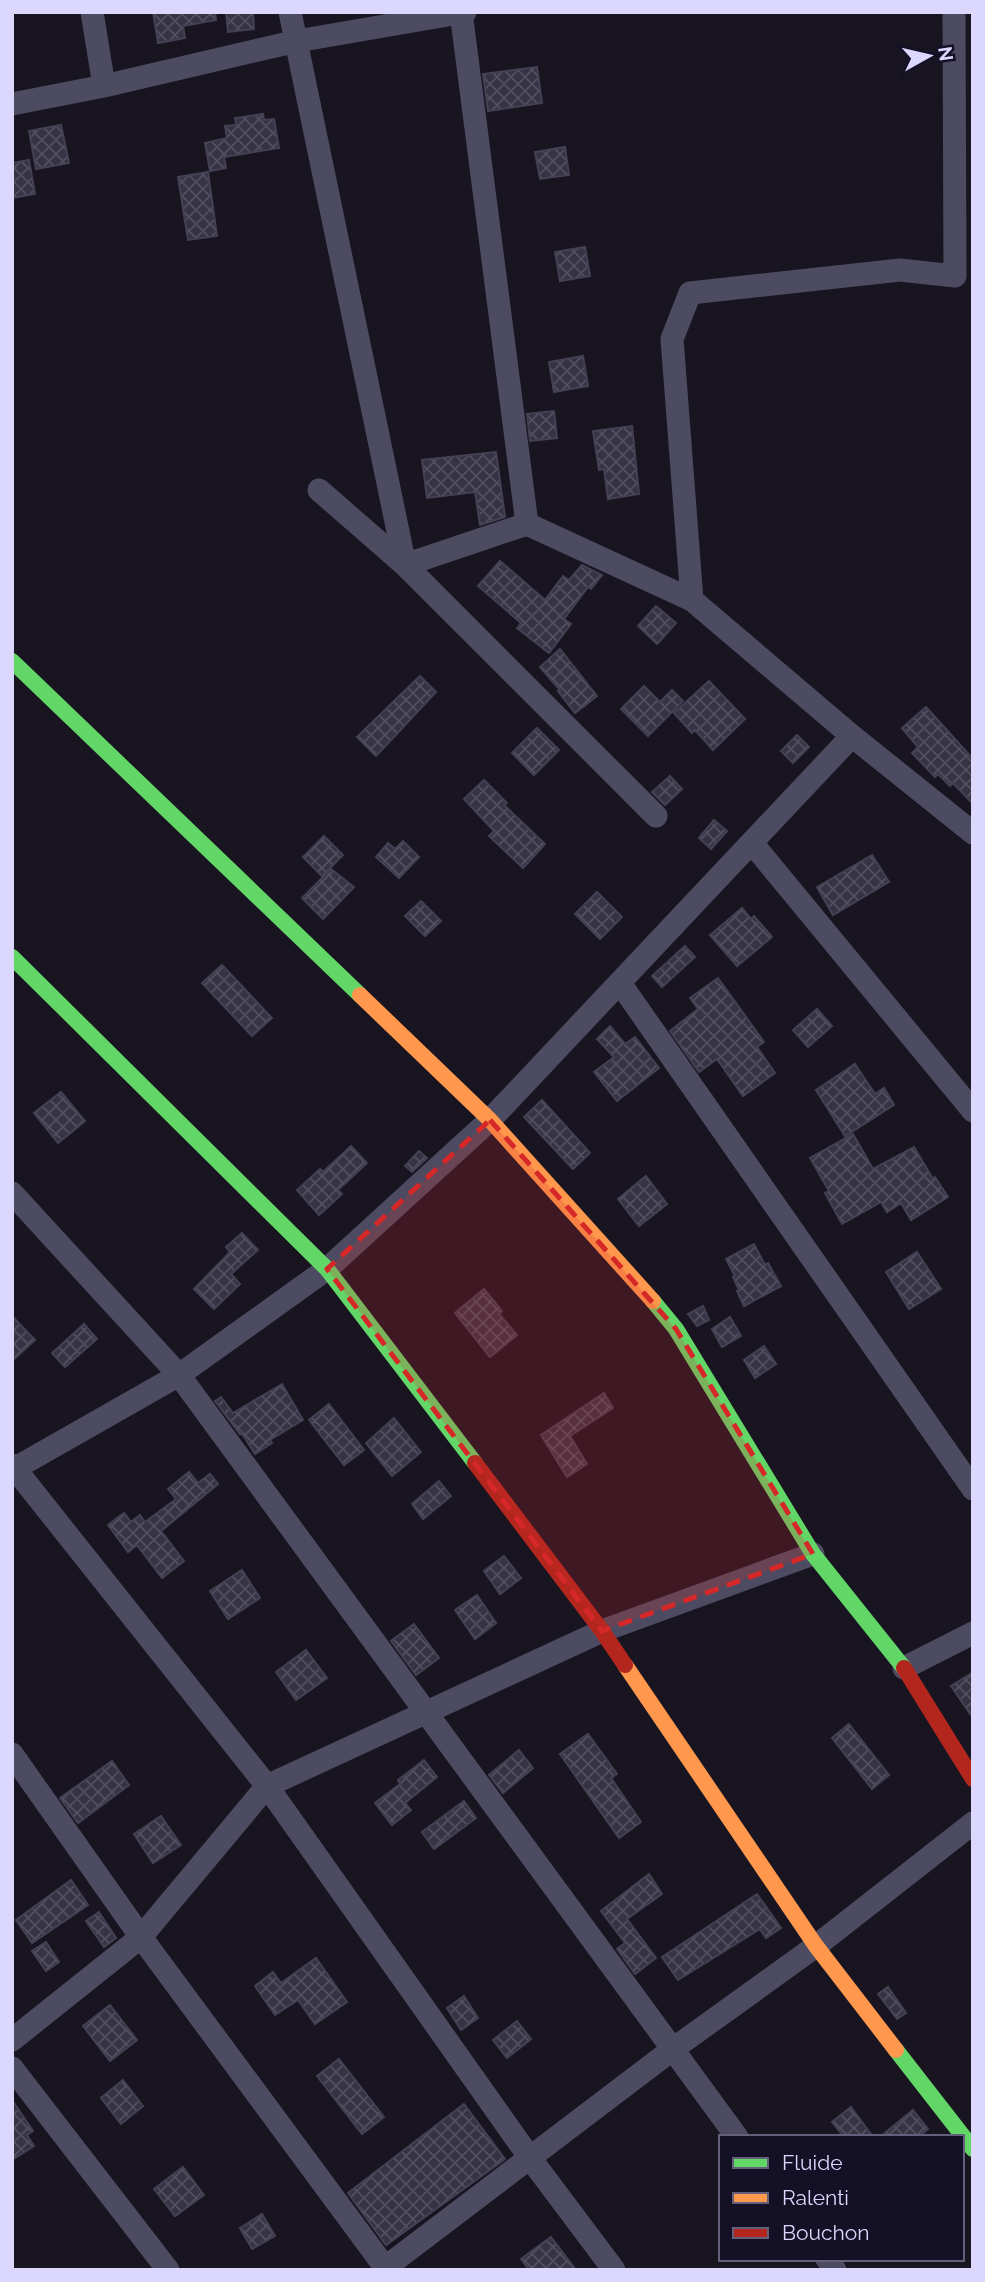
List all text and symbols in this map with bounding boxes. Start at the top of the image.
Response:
north arrow [894,21,964,91]
text: N [934,45,958,62]
legend [719,2135,964,2261]
text: Fluide [782,2150,843,2175]
text: Ralenti [782,2185,849,2210]
text: Bouchon [782,2220,869,2245]

